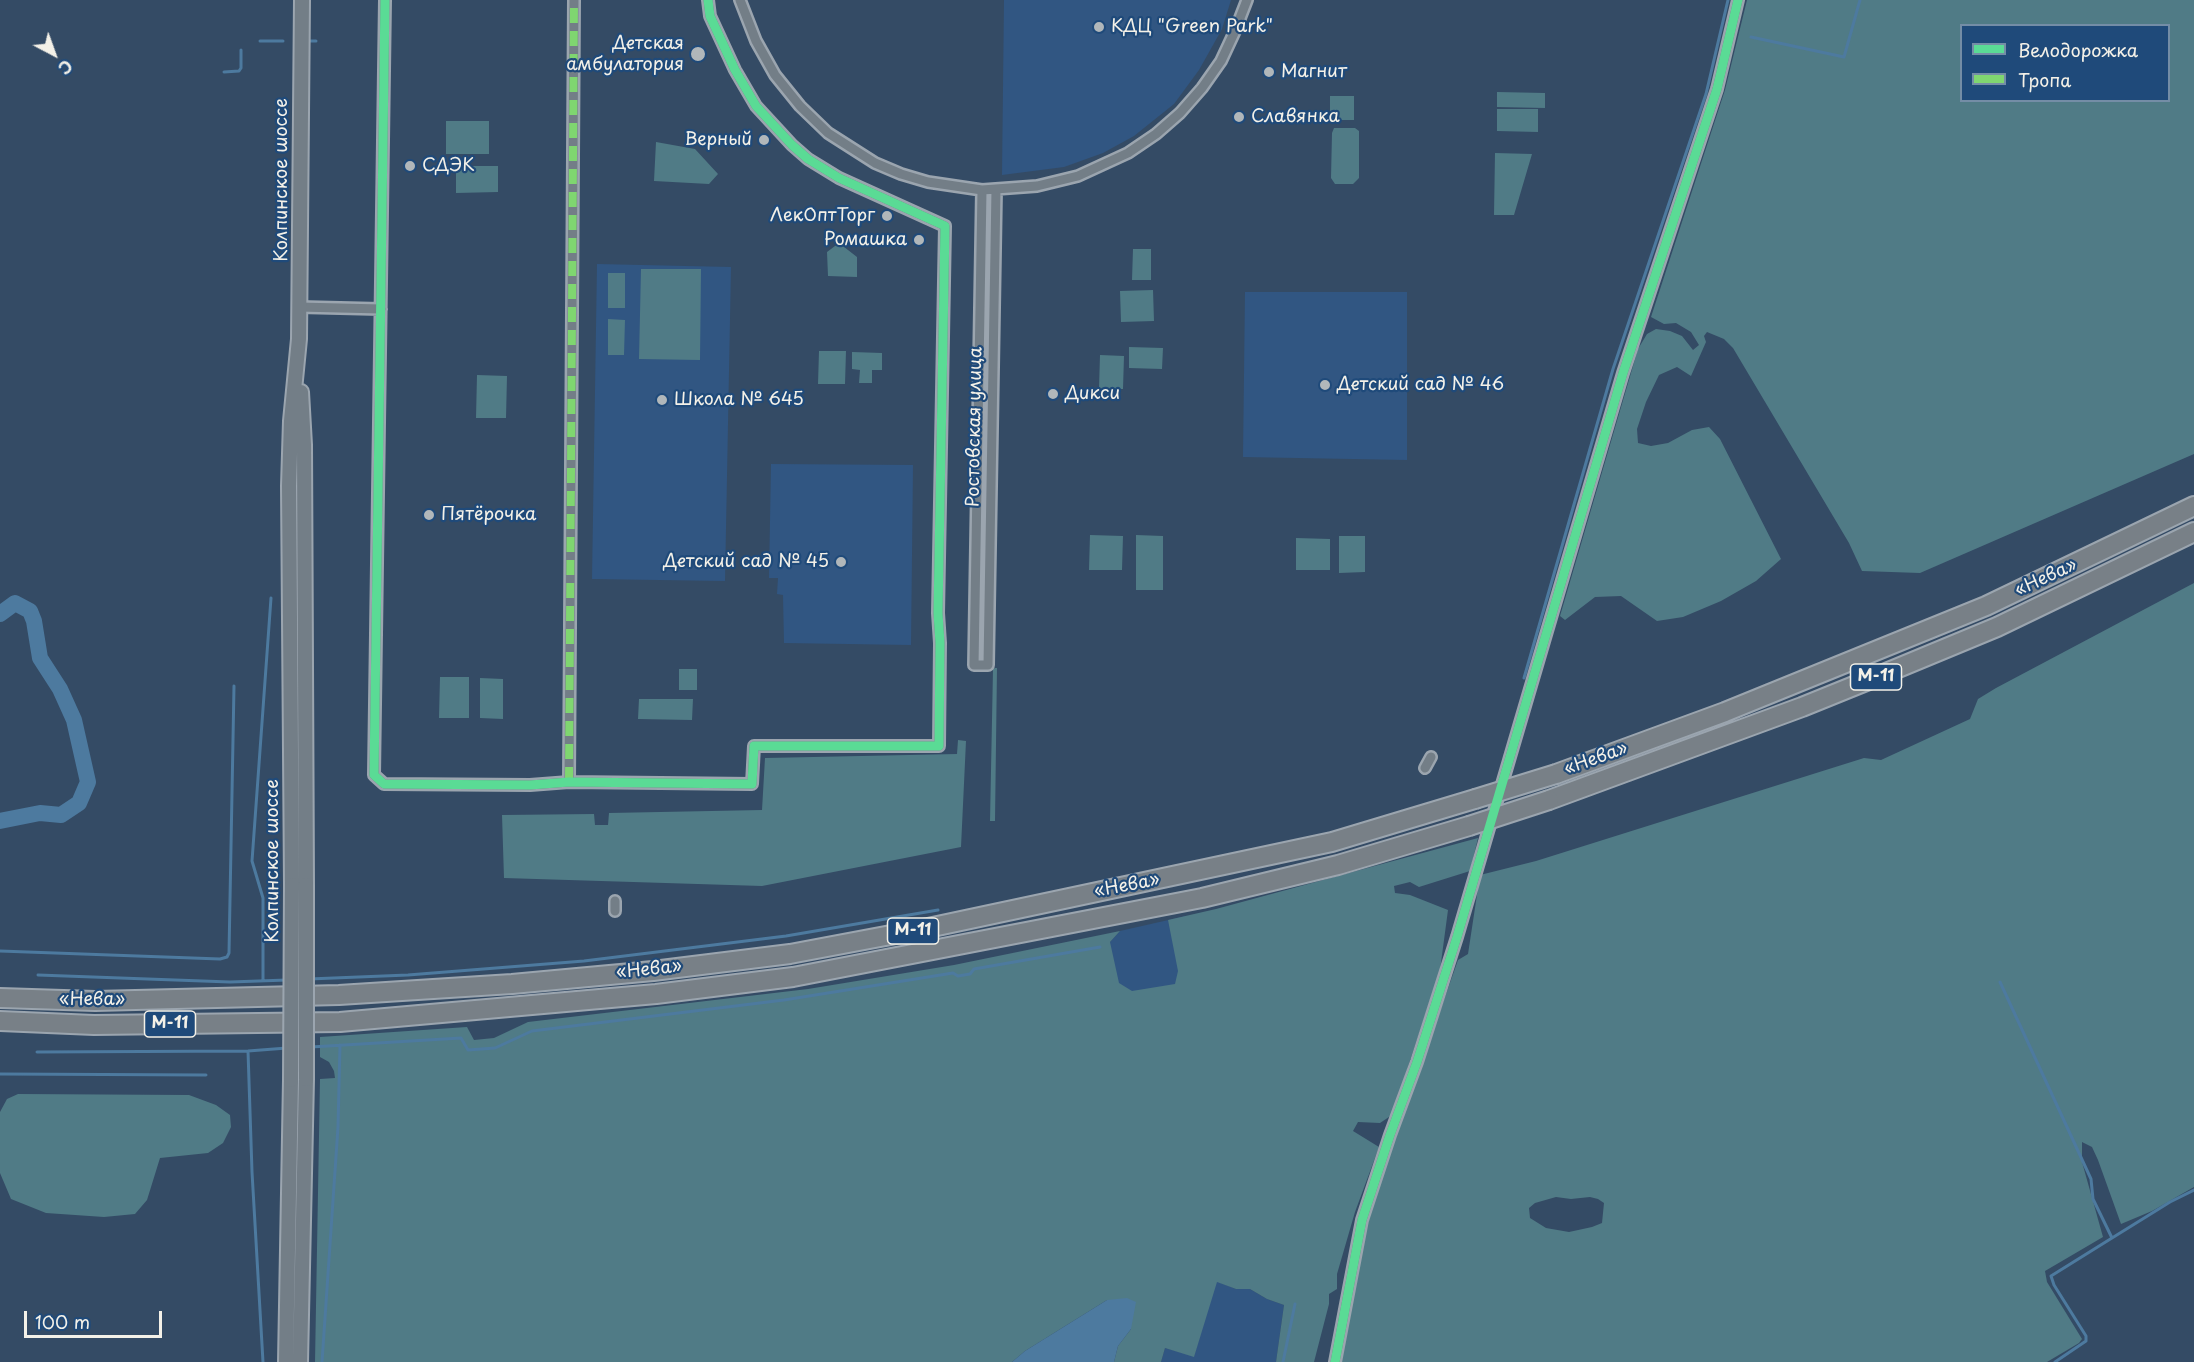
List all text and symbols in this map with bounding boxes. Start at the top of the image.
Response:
place label: КДЦ "Green Park" [1111,16,1273,38]
marker: КДЦ "Green Park" [1092,20,1106,34]
north arrow [24,24,84,84]
legend [1960,24,2170,102]
place label: Детская амбулатория [566,33,684,76]
text: Велодорожка [2018,36,2138,63]
marker: Детская амбулатория [689,45,707,63]
text: С [53,55,78,81]
place label: Магнит [1281,61,1347,83]
marker: Магнит [1262,65,1276,79]
text: Тропа [2018,66,2071,93]
street label: Колпинское шоссе [271,98,293,262]
place label: Славянка [1251,106,1340,128]
marker: Славянка [1232,110,1246,124]
place label: Верный [685,129,752,151]
marker: Верный [757,133,771,147]
place label: СДЭК [422,155,475,177]
marker: СДЭК [403,159,417,173]
place label: ЛекОптТорг [770,205,875,227]
marker: ЛекОптТорг [880,209,894,223]
place label: Ромашка [824,229,907,251]
marker: Ромашка [912,233,926,247]
street label: Ростовская улица [963,347,987,507]
place label: Детский сад № 46 [1337,374,1504,396]
marker: Детский сад № 46 [1318,378,1332,392]
place label: Дикси [1065,383,1120,405]
marker: Дикси [1046,387,1060,401]
place label: Школа № 645 [674,389,804,411]
marker: Школа № 645 [655,393,669,407]
place label: Пятёрочка [441,504,536,526]
marker: Пятёрочка [422,508,436,522]
place label: Детский сад № 45 [663,551,829,573]
street label: «Нева» [2012,554,2080,602]
marker: Детский сад № 45 [834,555,848,569]
road number: М-11 [1850,664,1902,690]
street label: «Нева» [1561,738,1631,780]
street label: Колпинское шоссе [262,779,284,943]
street label: «Нева» [1093,869,1161,903]
road number: М-11 [888,918,938,944]
street label: «Нева» [615,956,683,984]
street label: «Нева» [59,989,125,1011]
road number: М-11 [144,1011,195,1037]
scale bar [27,1299,165,1337]
text: 100 m [35,1308,90,1335]

